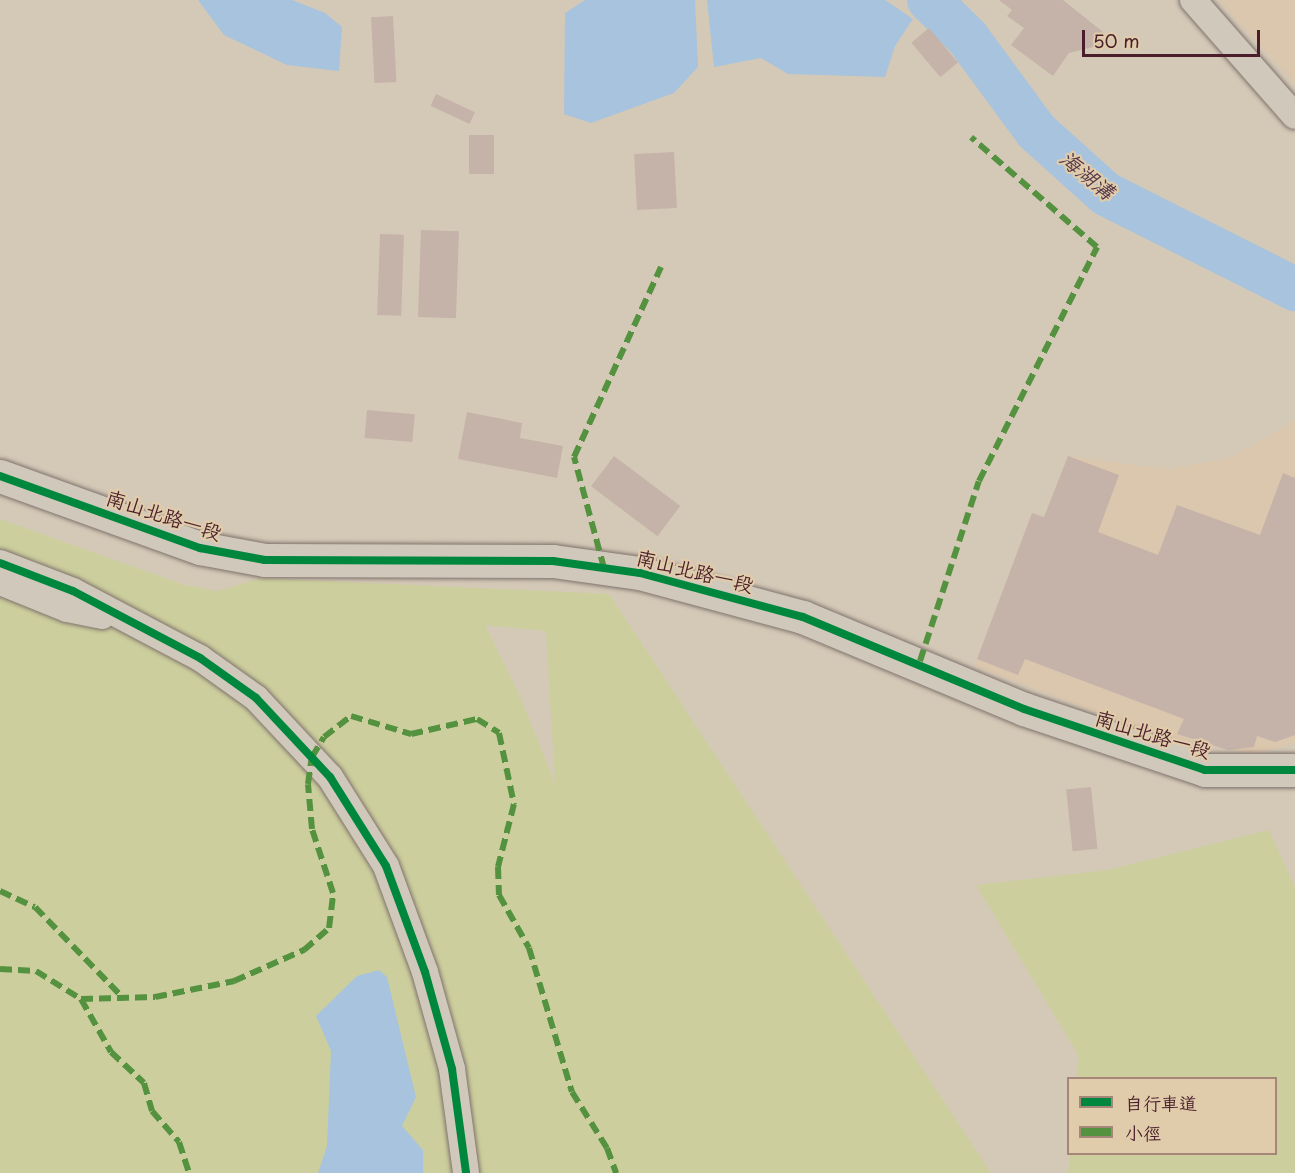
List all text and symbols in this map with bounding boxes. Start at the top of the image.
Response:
scale bar [1085,18,1264,56]
text: 50 m [1093,27,1140,54]
water label: 海湖溝 [1056,144,1120,204]
street label: 南山北路一段 [103,485,225,545]
street label: 南山北路一段 [634,545,756,597]
street label: 南山北路一段 [1092,705,1214,763]
legend [1067,1077,1277,1155]
text: 自行車道 [1125,1089,1197,1116]
text: 小徑 [1125,1119,1161,1146]

